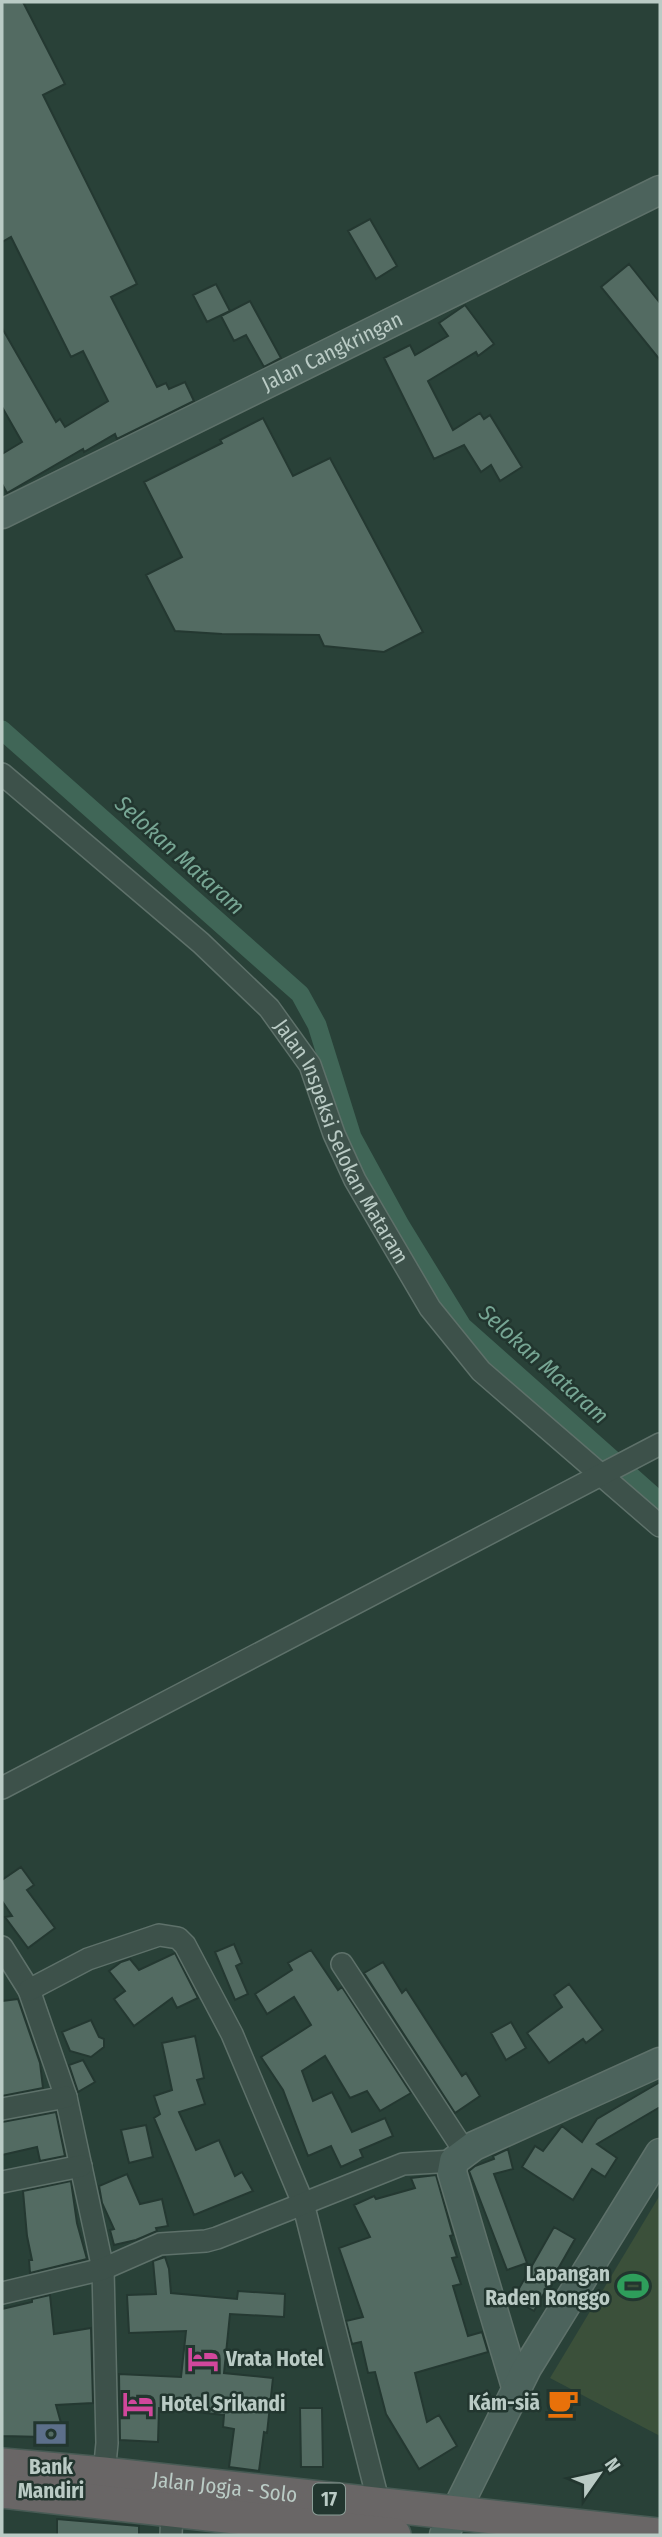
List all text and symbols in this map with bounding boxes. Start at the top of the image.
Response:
street label: Jalan Cangkringan [257,306,407,397]
water label: Selokan Mataram [109,789,251,921]
street label: Jalan Inspeksi Selokan Mataram [268,1014,414,1269]
water label: Selokan Mataram [473,1298,615,1430]
place label: Lapangan Raden Ronggo [485,2261,610,2311]
sports icon: Lapangan Raden Ronggo [616,2269,650,2303]
hotel icon: Vrata Hotel [186,2342,220,2376]
place label: Vrata Hotel [225,2346,324,2372]
cafe icon: Kám-siā [546,2386,580,2420]
hotel icon: Hotel Srikandi [121,2387,155,2421]
place label: Kám-siā [469,2390,540,2416]
place label: Hotel Srikandi [161,2391,285,2417]
bank icon: Bank Mandiri [34,2417,68,2451]
north arrow [564,2439,634,2509]
place label: Bank Mandiri [18,2454,84,2504]
text: N [600,2454,625,2476]
street label: Jalan Jogja - Solo [151,2466,299,2508]
road number: 17 [313,2484,345,2514]

